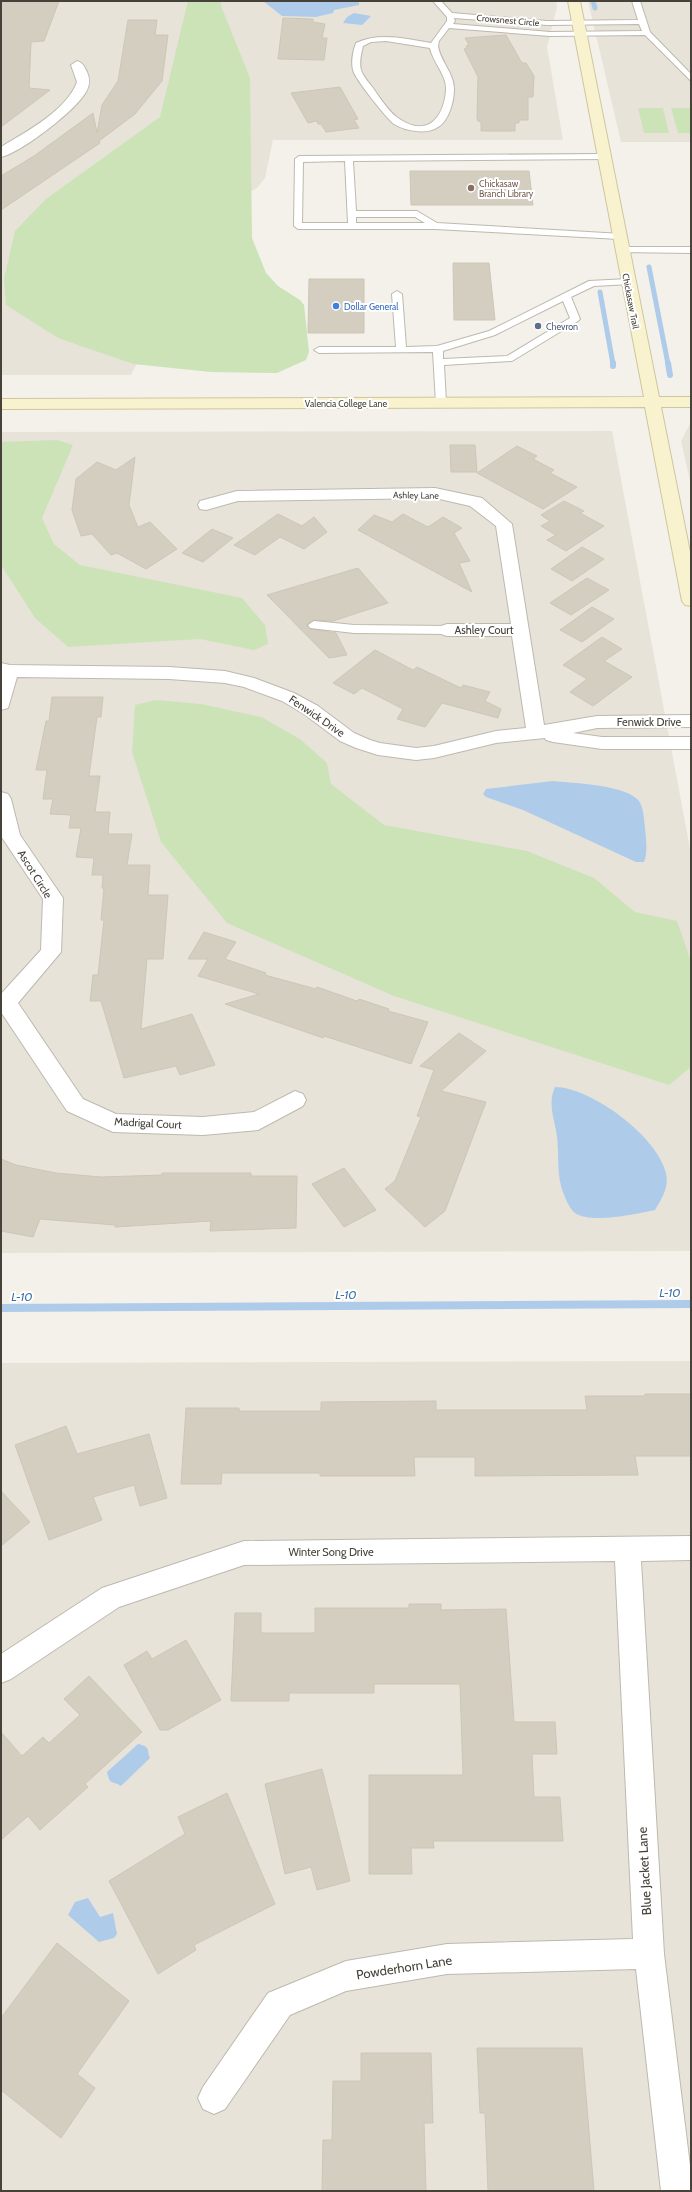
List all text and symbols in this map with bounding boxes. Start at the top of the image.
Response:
street label: Crowsnest Circle [476,12,540,28]
place label: Chickasaw Branch Library [479,178,534,199]
marker: Chickasaw Branch Library [466,183,476,193]
street label: Chickasaw Trail [620,272,642,331]
marker: Dollar General [331,301,341,311]
place label: Dollar General [344,301,399,312]
marker: Chevron [533,321,543,331]
place label: Chevron [546,321,578,332]
street label: Valencia College Lane [305,398,388,409]
street label: Ashley Lane [393,489,439,501]
street label: Ashley Court [454,623,514,637]
street label: Fenwick Drive [286,692,348,740]
street label: Fenwick Drive [617,715,682,729]
street label: Ascot Circle [15,847,56,901]
street label: Madrigal Court [114,1114,182,1132]
water label: L-10 [659,1285,681,1300]
water label: L-10 [335,1287,357,1302]
water label: L-10 [11,1289,33,1304]
street label: Winter Song Drive [288,1545,374,1559]
street label: Blue Jacket Lane [634,1826,654,1916]
street label: Powderhorn Lane [355,1951,453,1982]

